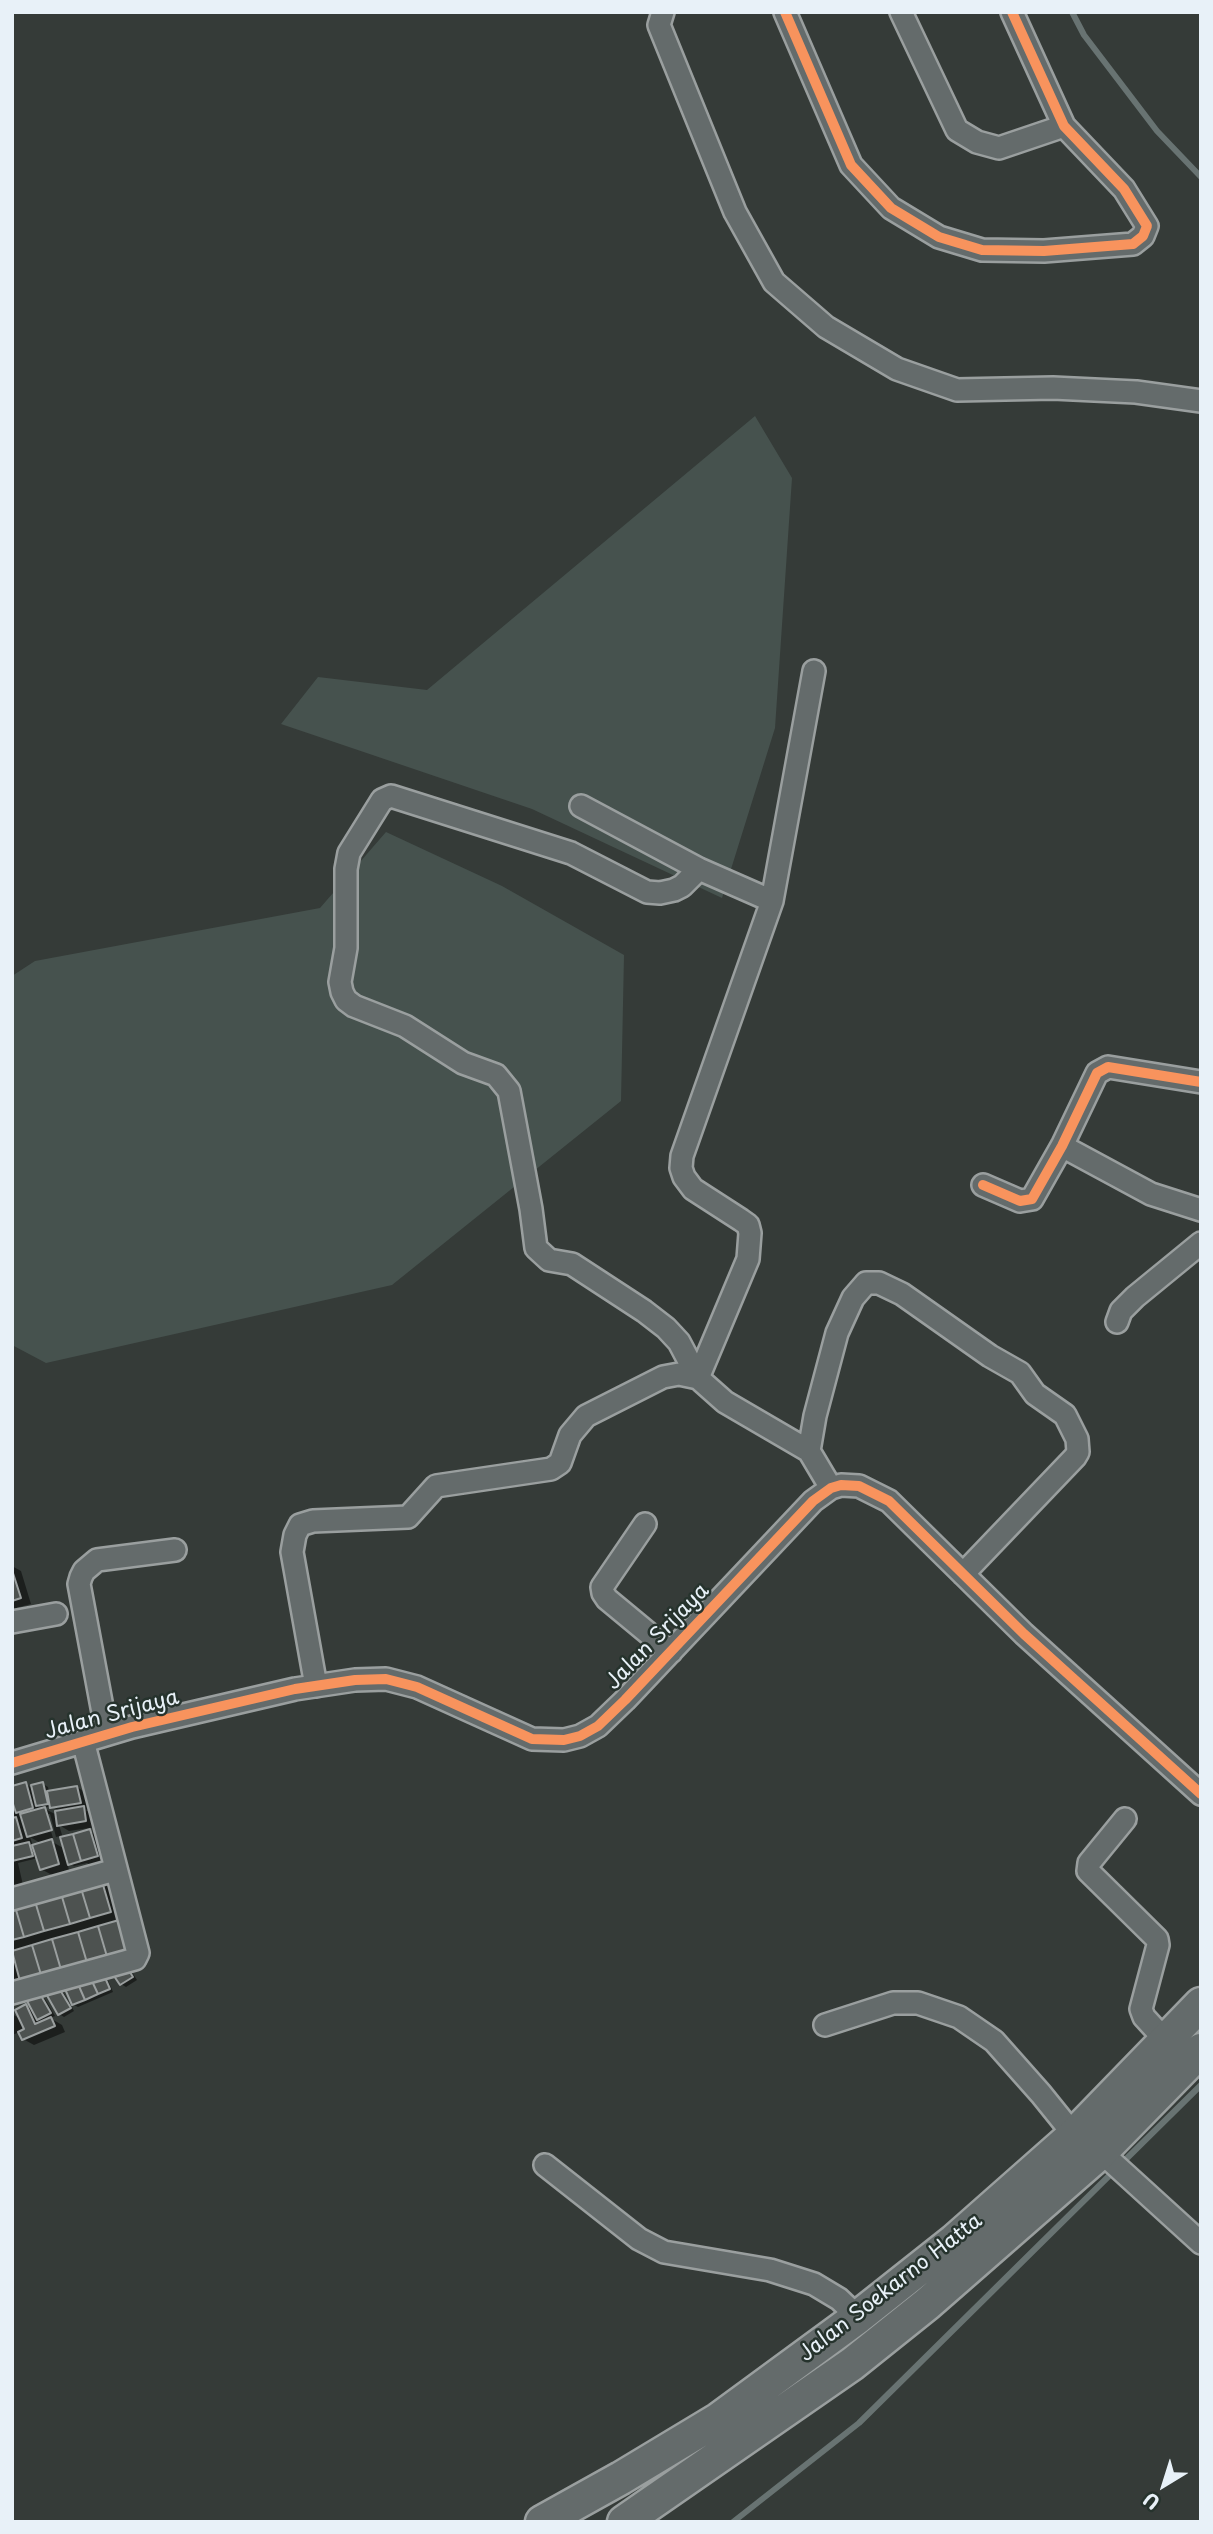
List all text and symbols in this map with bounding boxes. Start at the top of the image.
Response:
street label: Jalan Srijaya [601,1579,715,1695]
street label: Jalan Srijaya [42,1685,182,1745]
street label: Jalan Soekarno Hatta [794,2209,988,2367]
north arrow [1129,2450,1199,2520]
text: U [1137,2486,1165,2517]

